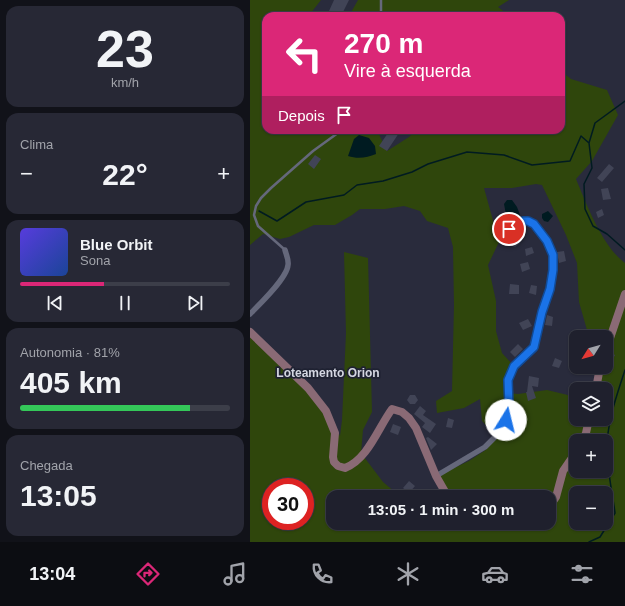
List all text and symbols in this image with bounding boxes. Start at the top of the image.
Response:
text: 23 [96,20,154,78]
icon: left [278,28,330,80]
text: 270 m [344,28,423,59]
text: Vire à esquerda [344,61,471,81]
text: km/h [111,75,139,90]
icon: arrive [333,104,355,126]
text: Depois [278,107,325,124]
text: Clima [20,137,53,152]
text: 22° [102,158,148,191]
text: − [20,161,33,186]
text: + [217,161,230,186]
pin [492,212,526,246]
icon: arrive [498,218,520,240]
text: Blue Orbit [80,236,153,253]
text: Sona [80,253,110,268]
icon: previous [44,292,66,314]
icon: pause [114,292,136,314]
icon: next [184,292,206,314]
north arrow [569,330,613,374]
map controls [569,330,613,530]
text: Autonomia · 81% [20,345,120,360]
text: 405 km [20,366,122,399]
district label: Loteamento Orion [276,366,380,380]
button: layers [569,382,613,426]
position arrow [485,399,527,441]
button: + [569,434,613,478]
text: Chegada [20,458,73,473]
speed limit sign: 30 [262,478,314,530]
text: 13:05 [20,479,97,512]
button: − [569,486,613,530]
text: 13:05 · 1 min · 300 m [368,501,514,518]
icon: directions [134,560,162,588]
icon: music [221,560,249,588]
icon: phone [308,560,336,588]
icon: climate [394,560,422,588]
icon: car [481,560,509,588]
icon: filters [568,560,596,588]
text: 13:04 [29,564,75,584]

